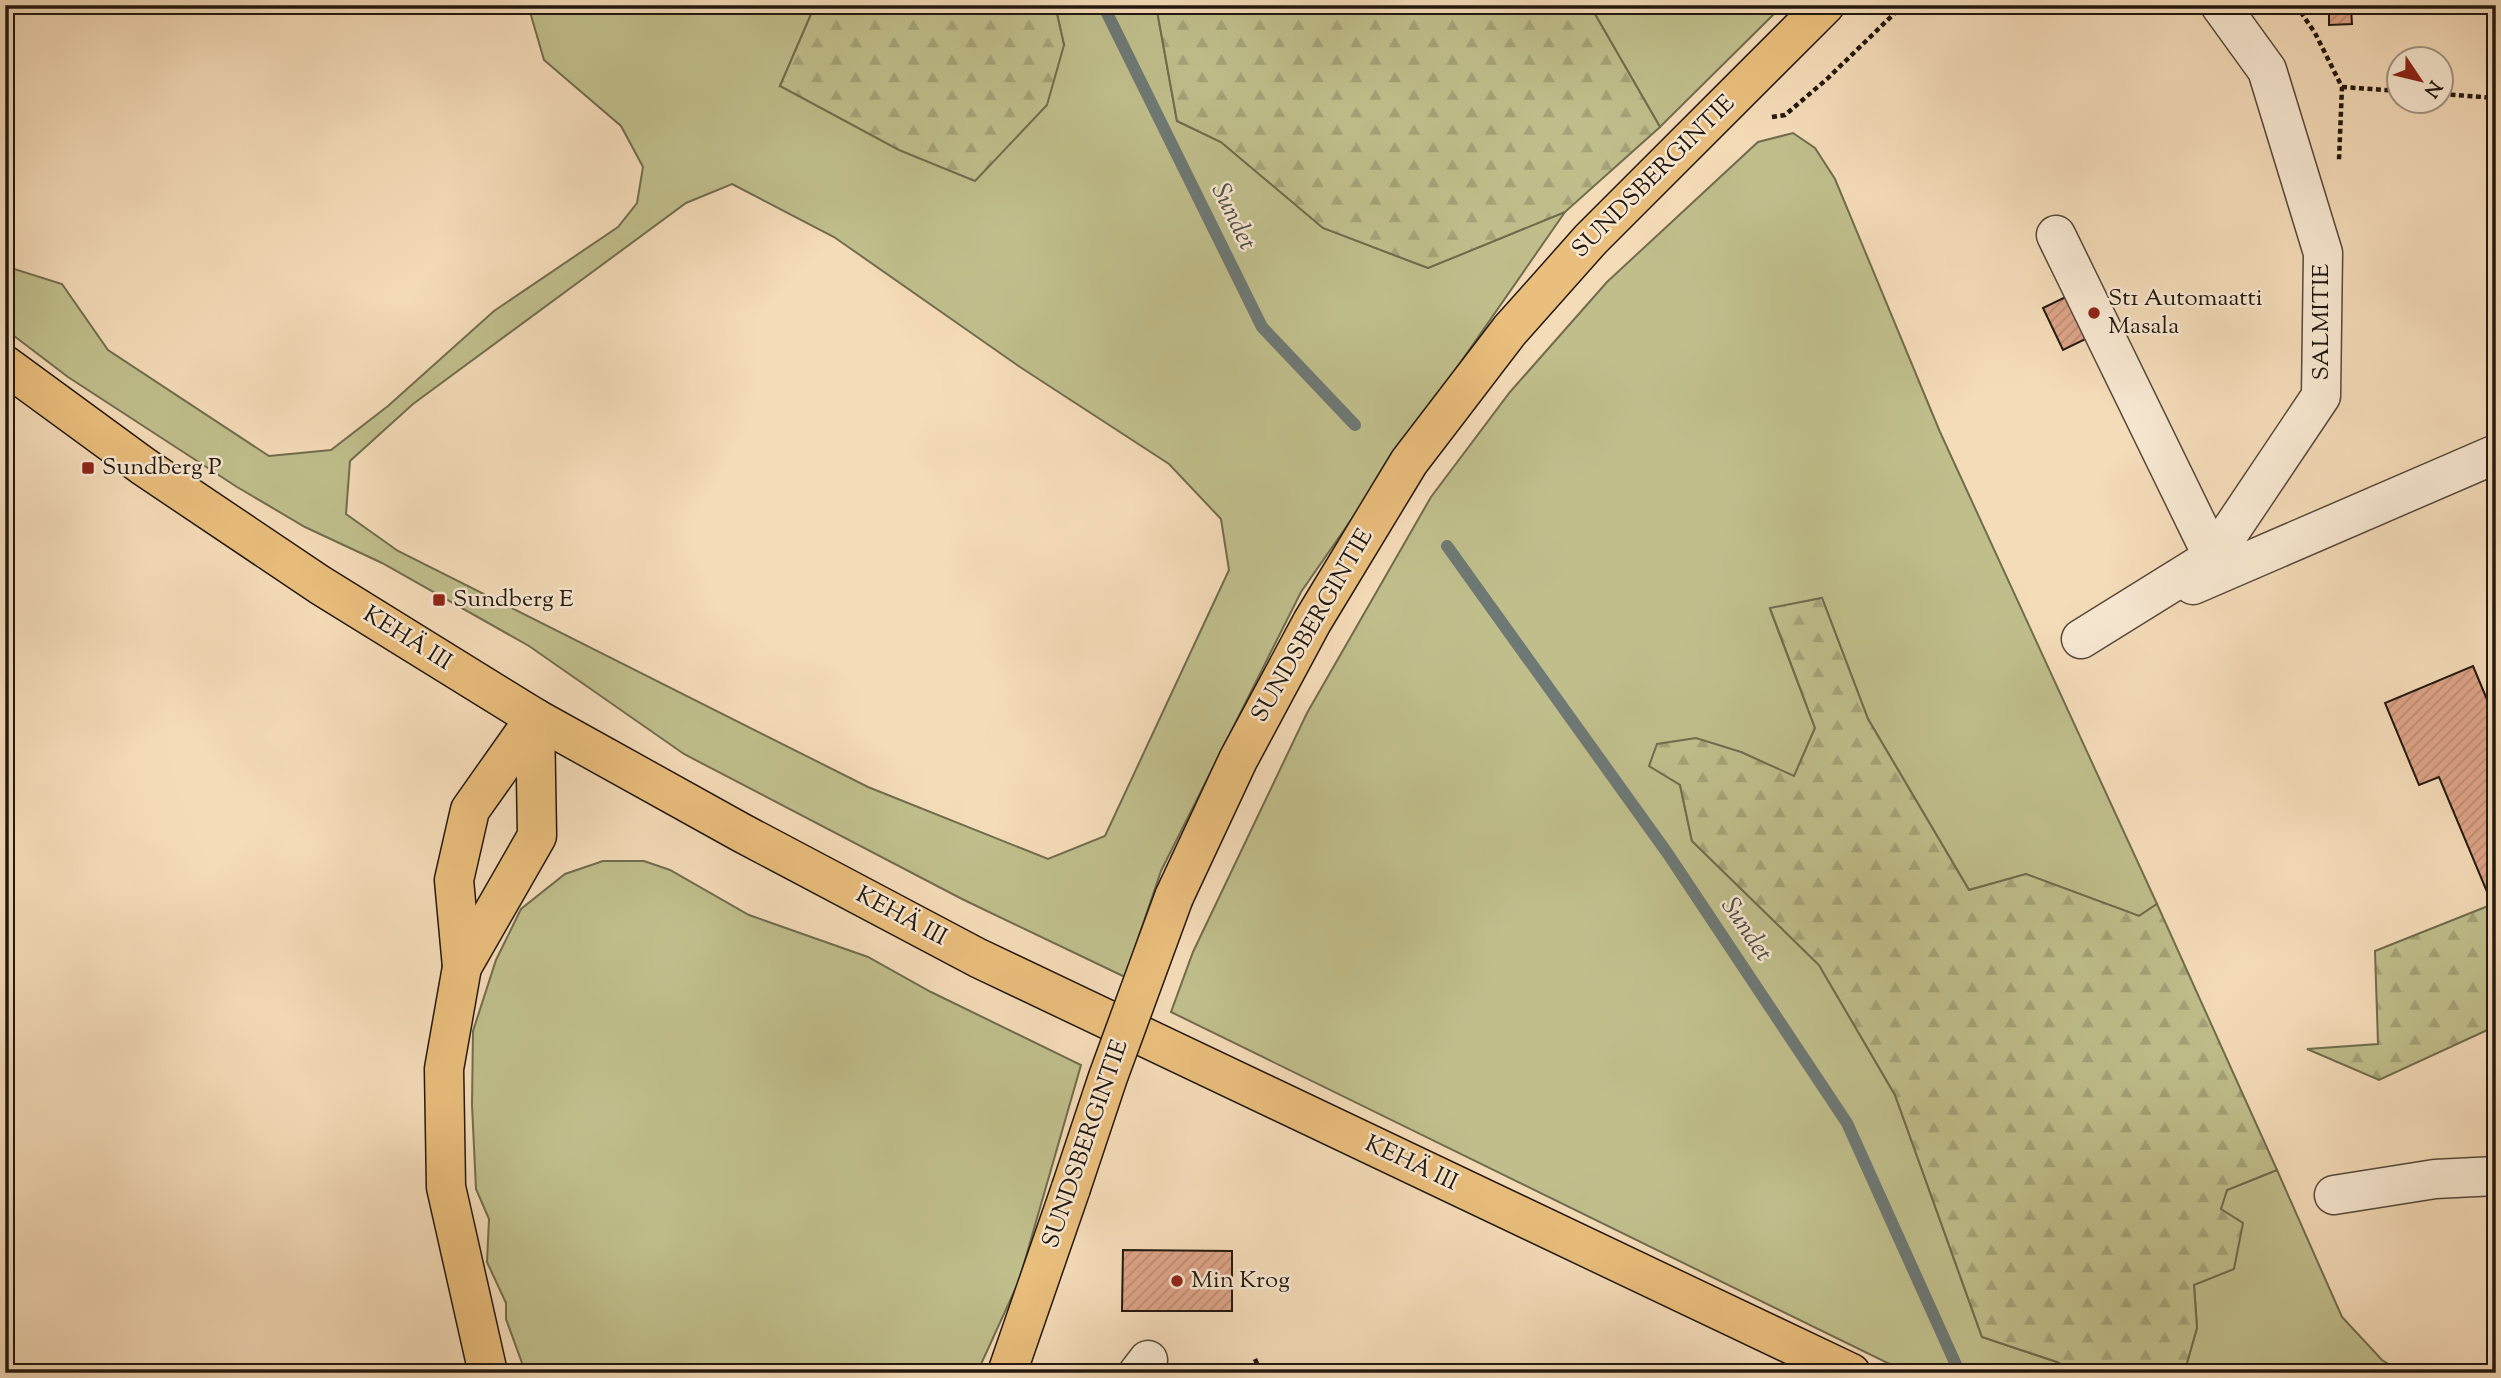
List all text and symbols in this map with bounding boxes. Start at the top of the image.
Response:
north arrow [2386,46,2456,116]
text: N [2416,74,2447,102]
street label: SUNDSBERGINTIE [1565,87,1744,266]
water label: Sundet [1201,177,1265,257]
street label: SALMITIE [2305,263,2339,380]
place label: St1 Automaatti Masala [2108,282,2263,344]
marker: St1 Automaatti Masala [2086,305,2102,321]
place label: Sundberg P [102,451,221,485]
marker: Sundberg P [80,460,96,476]
street label: SUNDSBERGINTIE [1244,523,1383,729]
place label: Sundberg E [453,583,574,617]
marker: Sundberg E [431,592,447,608]
street label: KEHÄ III [356,598,458,680]
street label: KEHÄ III [849,879,953,955]
water label: Sundet [1711,891,1781,970]
street label: SUNDSBERGINTIE [1034,1035,1138,1253]
street label: KEHÄ III [1359,1128,1463,1200]
place label: Min Krog [1191,1264,1290,1298]
marker: Min Krog [1169,1273,1185,1289]

